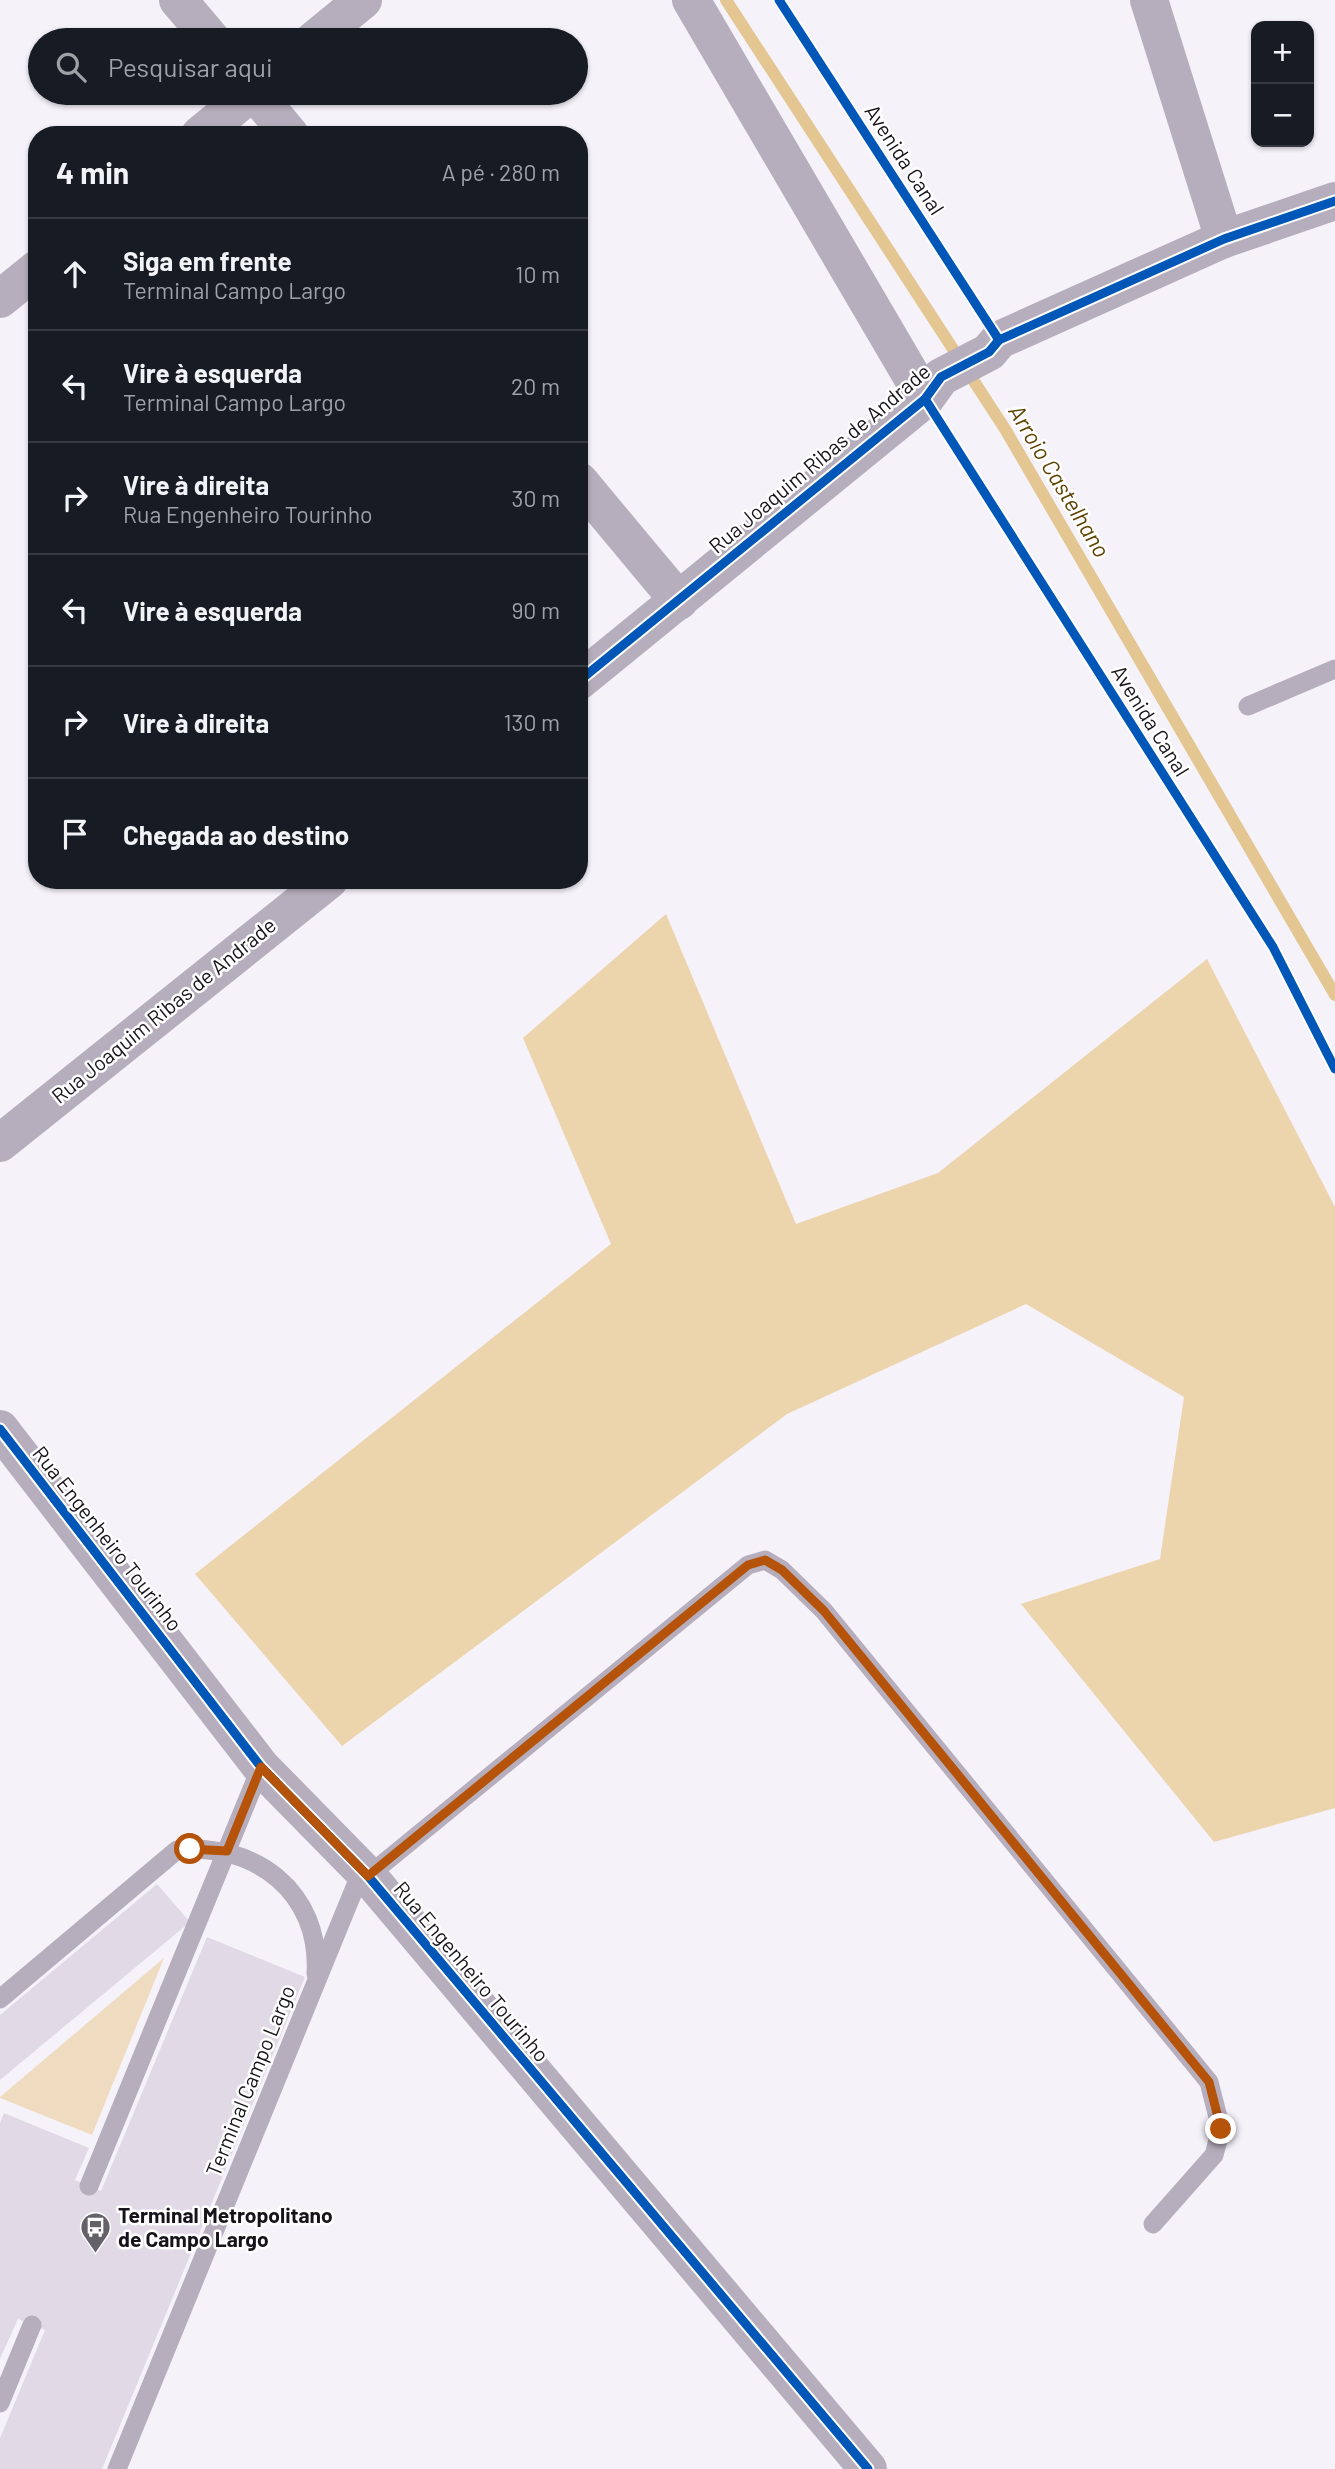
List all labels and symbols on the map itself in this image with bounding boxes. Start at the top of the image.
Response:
street label: Avenida Canal [860,99,950,219]
street label: Rua Joaquim Ribas de Andrade [703,358,935,558]
water label: Arroio Castelhano [1003,399,1117,562]
street label: Avenida Canal [1107,660,1195,780]
street label: Rua Joaquim Ribas de Andrade [46,912,280,1108]
street label: Rua Engenheiro Tourinho [28,1441,188,1636]
route start [174,1833,205,1864]
street label: Rua Engenheiro Tourinho [389,1876,555,2066]
street label: Terminal Campo Largo [200,1981,299,2180]
route end [1205,2113,1236,2144]
place label: Terminal Metropolitano de Campo Largo [118,2202,333,2251]
bus stop icon: Terminal Metropolitano de Campo Largo [78,2211,112,2255]

